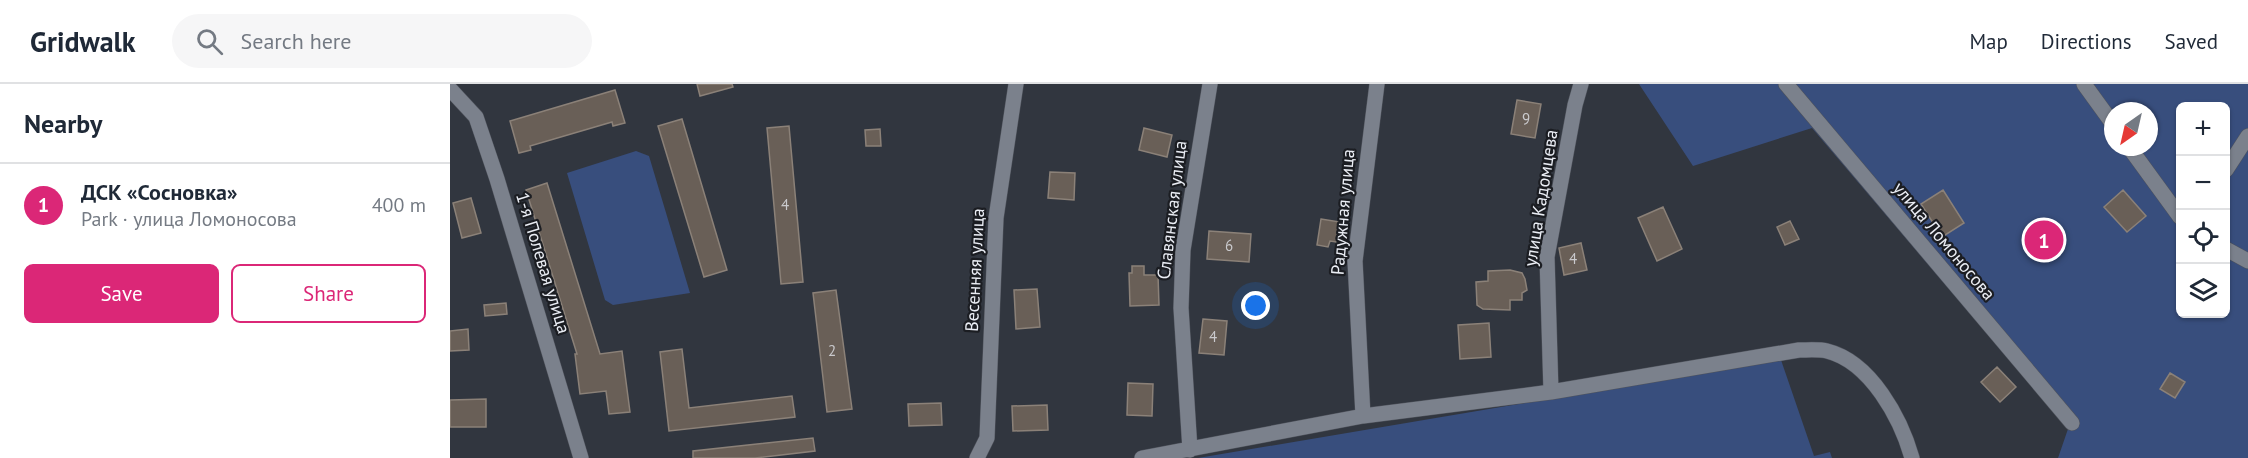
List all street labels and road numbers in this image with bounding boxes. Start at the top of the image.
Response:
street label: улица Кадомцева [1518,128,1563,268]
street label: Славянская улица [1152,139,1191,281]
street label: Радужная улица [1326,148,1359,276]
street label: улица Ломоносова [1888,177,2001,304]
street label: 1-я Полевая улица [511,190,576,336]
street label: Весенняя улица [960,208,989,332]

